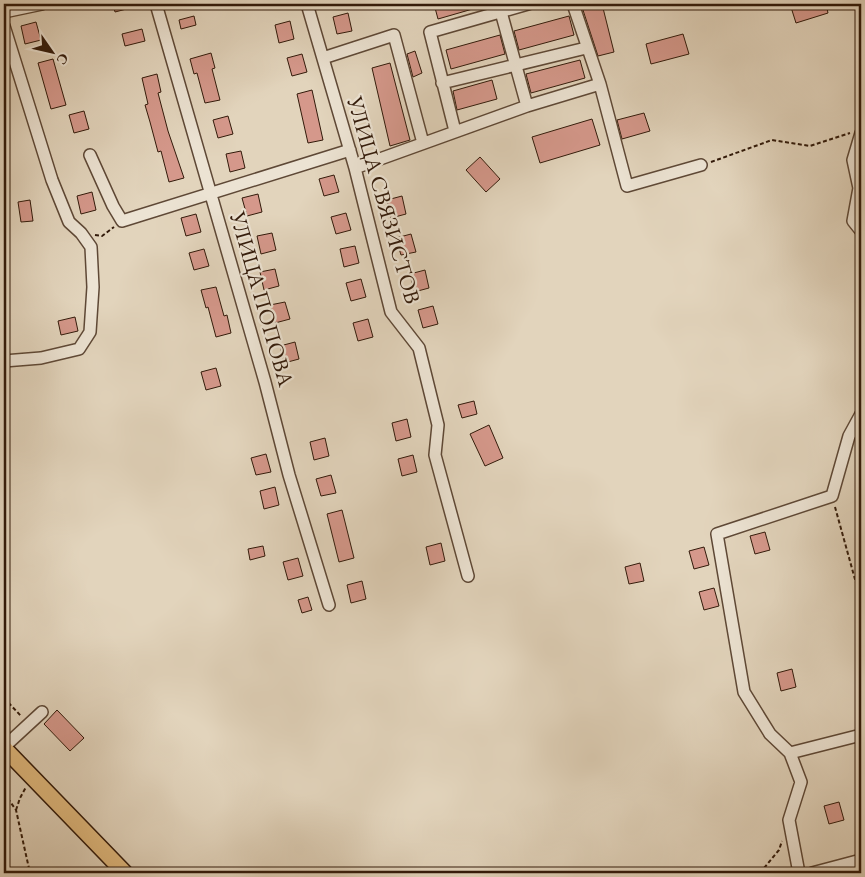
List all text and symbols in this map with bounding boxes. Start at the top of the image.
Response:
north arrow [28,28,78,78]
text: С [53,50,73,68]
street label: УЛИЦА СВЯЗИСТОВ [340,92,427,307]
street label: УЛИЦА ПОПОВА [223,207,301,391]

